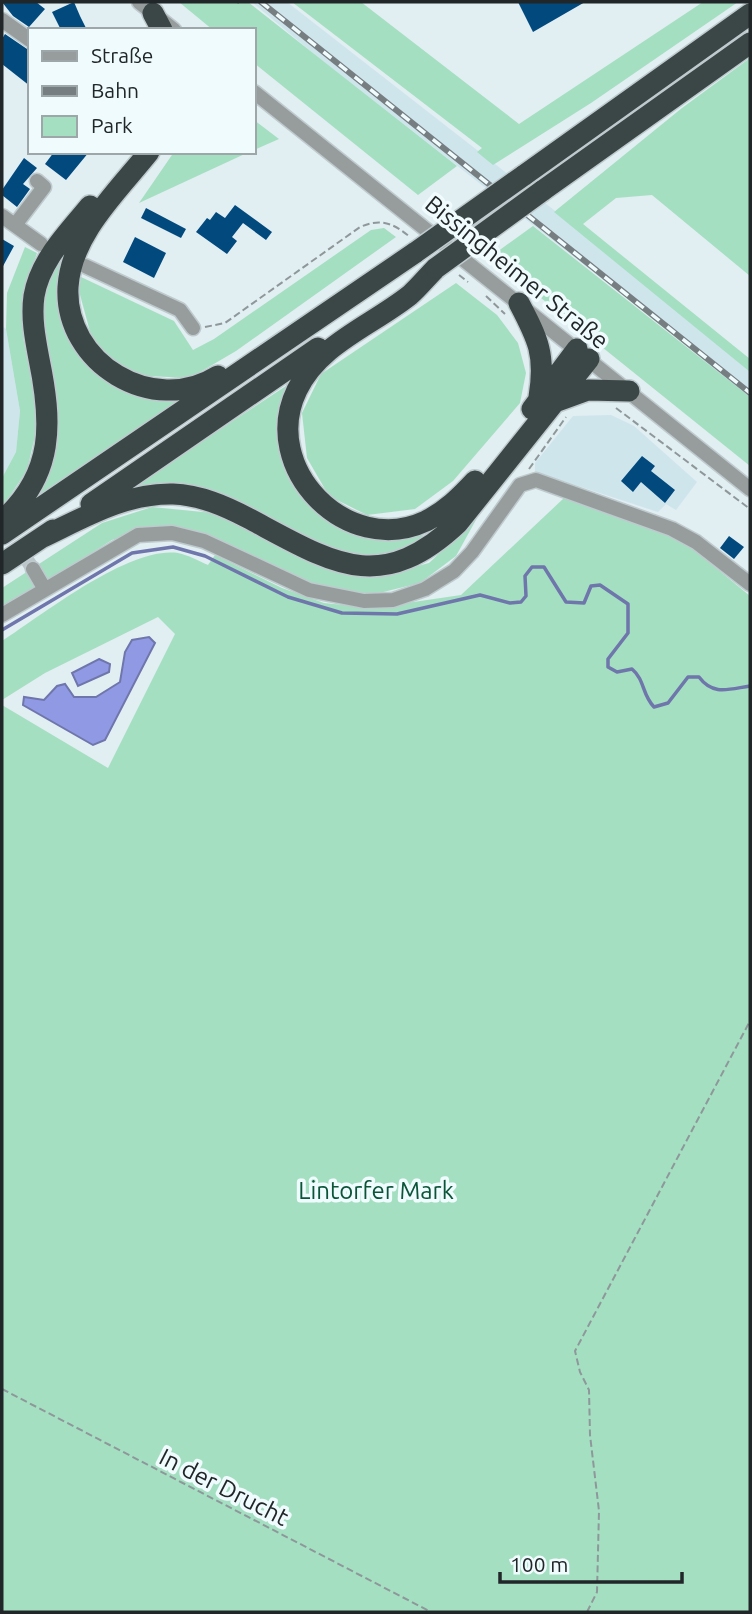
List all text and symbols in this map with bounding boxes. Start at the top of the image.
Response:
legend [28,28,256,154]
text: Straße [91,43,153,67]
text: Bahn [91,78,139,102]
text: Park [91,113,133,137]
street label: Bissingheimer Straße [420,190,614,354]
park label: Lintorfer Mark [298,1177,454,1204]
street label: In der Drucht [155,1443,294,1531]
scale bar [500,1540,682,1584]
text: 100 m [510,1552,568,1576]

